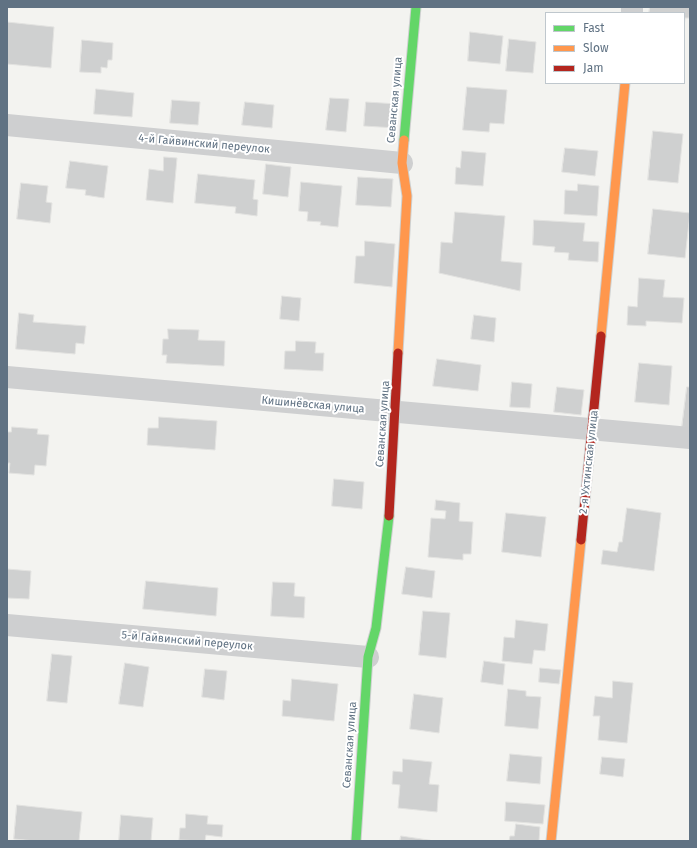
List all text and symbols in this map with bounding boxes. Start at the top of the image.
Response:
legend [545,12,685,84]
text: Fast [583,21,605,35]
text: Slow [583,41,609,55]
street label: Севанская улица [385,56,405,144]
text: Jam [583,61,603,75]
street label: 4-й Гайвинский переулок [138,132,270,156]
street label: Севанская улица [373,380,393,468]
street label: Кишинёвская улица [261,394,365,416]
street label: 2-я Ухтинская улица [577,410,601,514]
street label: 5-й Гайвинский переулок [121,629,253,653]
street label: Севанская улица [340,701,360,789]

